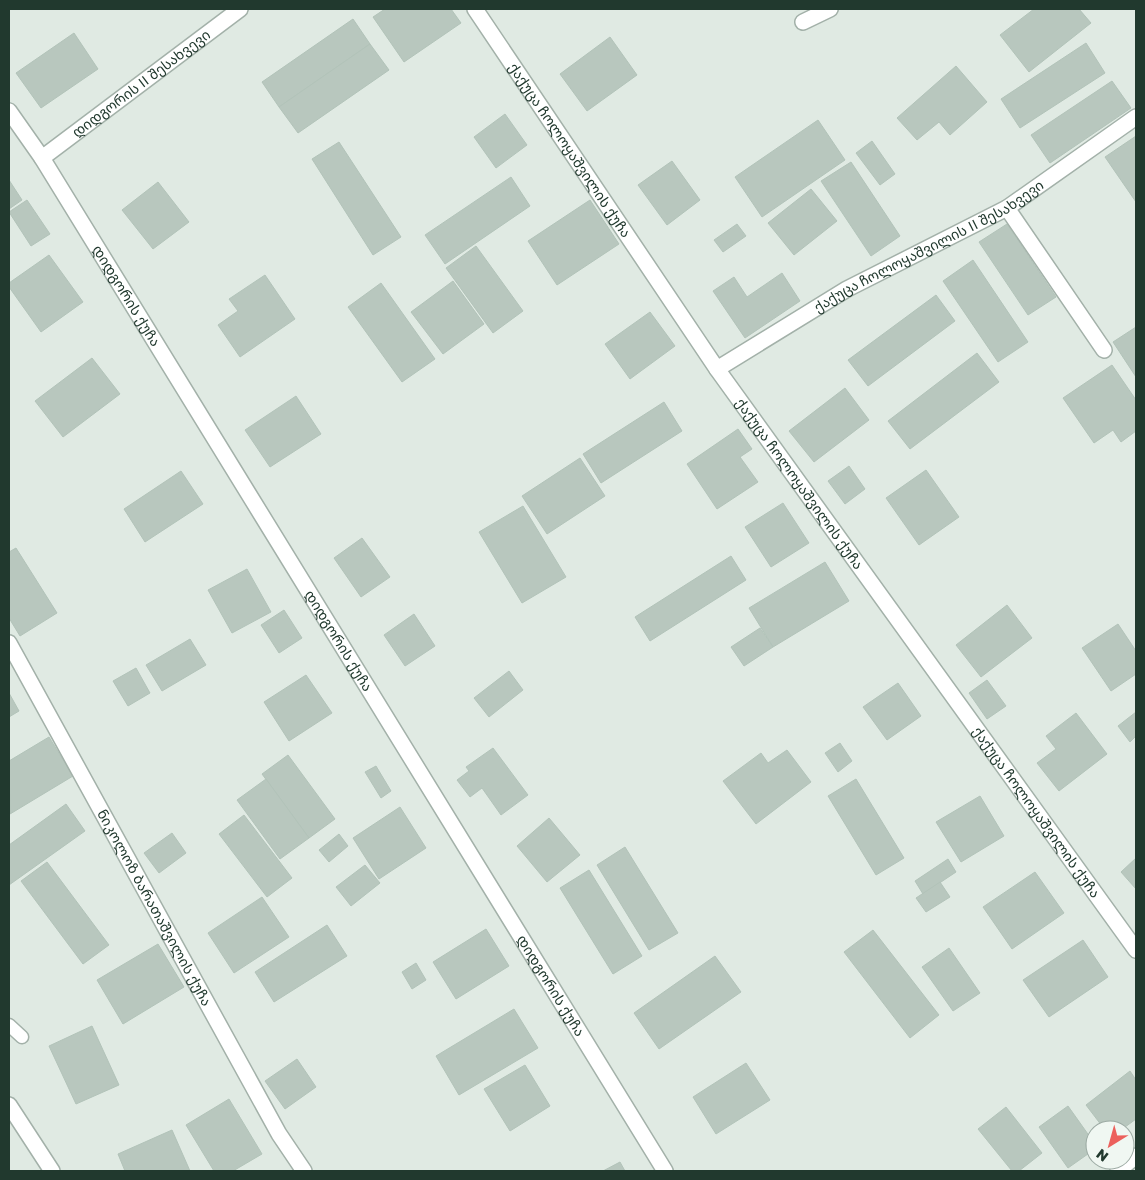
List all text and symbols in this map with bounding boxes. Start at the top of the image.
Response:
street label: დიდგორის II შესახვევი [68,26,213,141]
street label: ქაქუცა ჩოლოყაშვილის ქუჩა [505,59,635,240]
street label: ქაქუცა ჩოლოყაშვილის II შესახვევი [810,176,1047,316]
street label: დიდგორის ქუჩა [89,242,165,349]
street label: ქაქუცა ჩოლოყაშვილის ქუჩა [732,394,867,572]
street label: დიდგორის ქუჩა [301,587,377,694]
street label: ქაქუცა ჩოლოყაშვილის ქუჩა [969,723,1104,901]
street label: ნიკოლოზ ბარათაშვილის ქუჩა [94,806,216,1009]
street label: დიდგორის ქუჩა [513,932,589,1039]
north arrow [1085,1120,1135,1170]
text: N [1093,1146,1111,1166]

